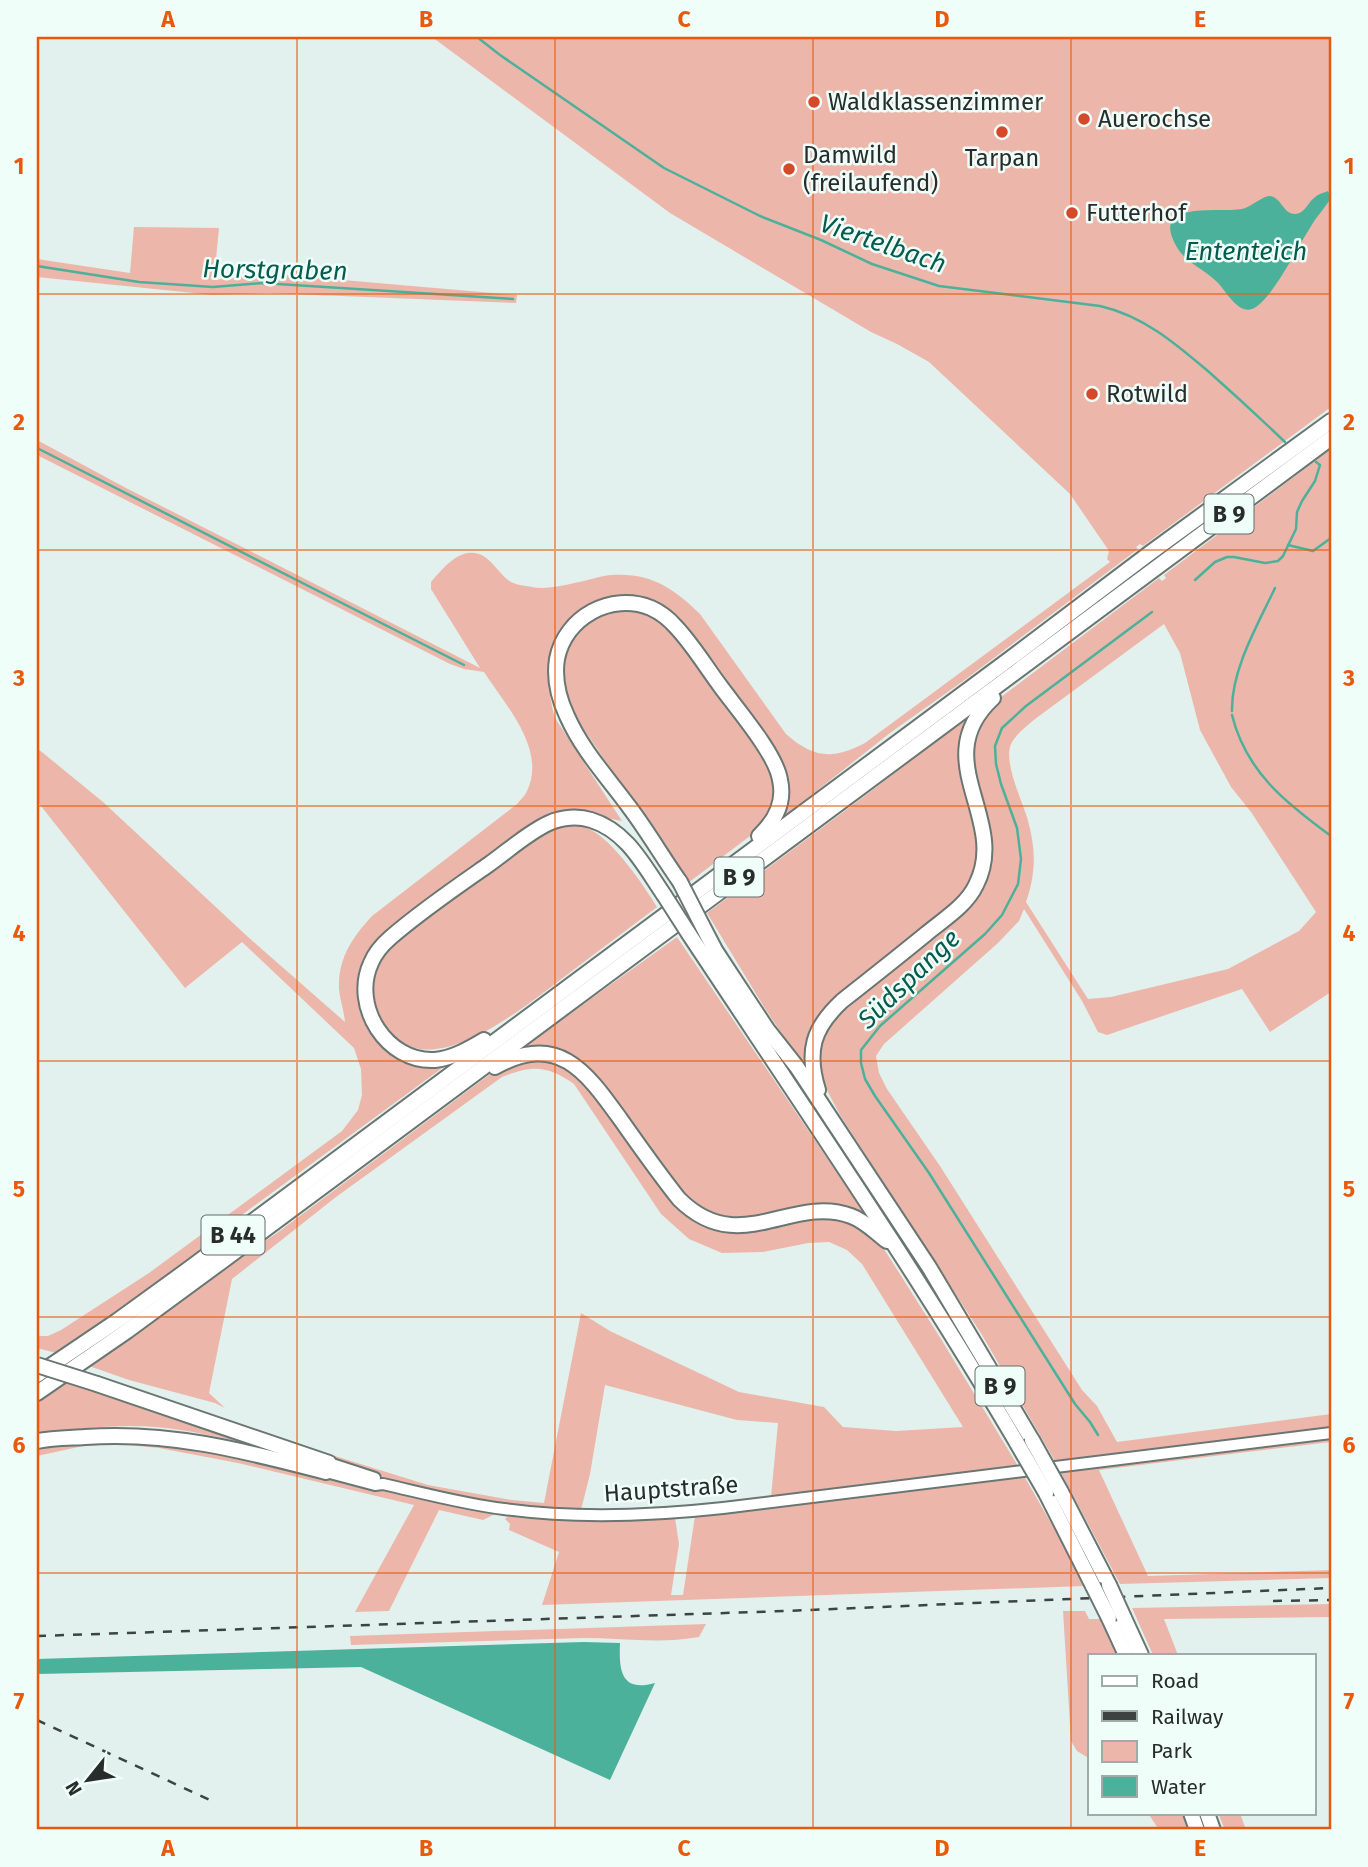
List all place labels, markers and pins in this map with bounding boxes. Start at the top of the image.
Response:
place label: Waldklassenzimmer [828,88,1044,116]
marker: Waldklassenzimmer [806,94,822,110]
place label: Auerochse [1098,105,1211,133]
marker: Auerochse [1076,111,1092,127]
marker: Tarpan [994,124,1010,140]
place label: Damwild (freilaufend) [803,141,938,197]
place label: Tarpan [965,144,1039,172]
marker: Damwild (freilaufend) [781,161,797,177]
place label: Futterhof [1086,199,1188,227]
marker: Futterhof [1064,205,1080,221]
place label: Rotwild [1106,380,1188,408]
marker: Rotwild [1084,386,1100,402]

